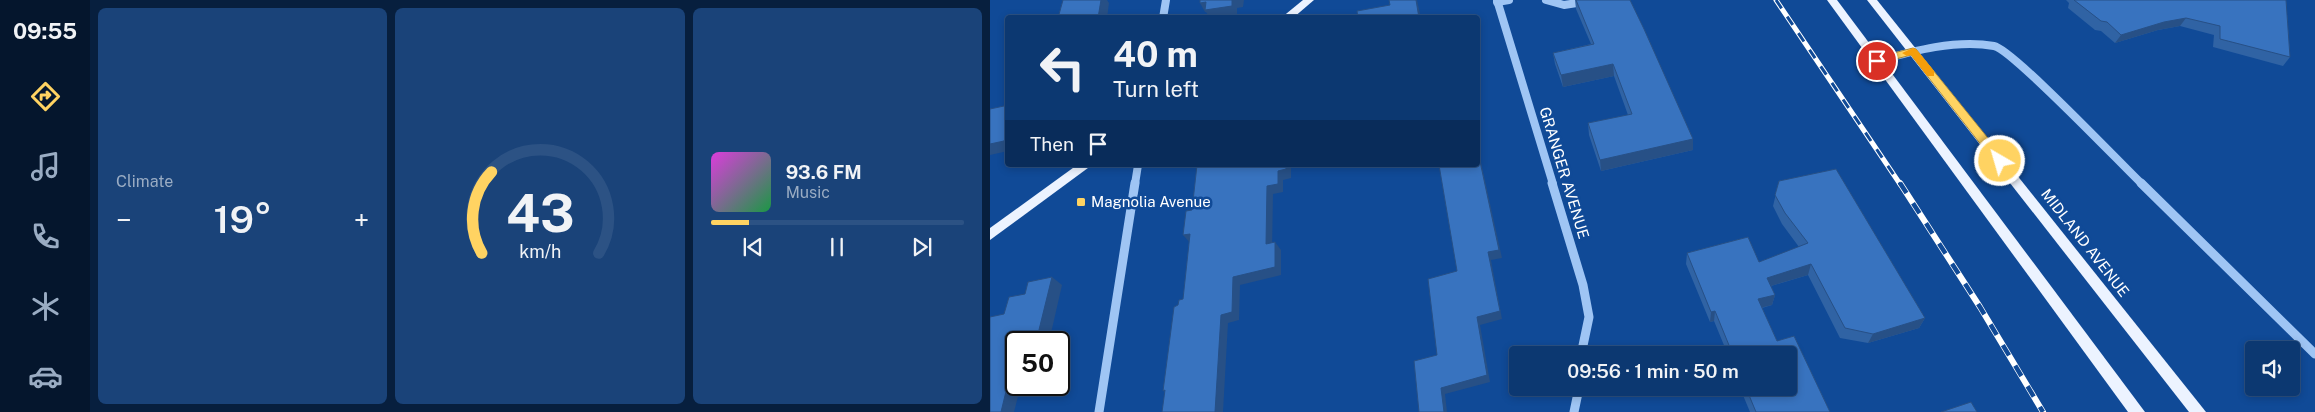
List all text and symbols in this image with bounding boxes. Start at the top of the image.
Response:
text: 09:55 [13,18,77,44]
text: 40 m [1113,34,1198,75]
icon: left [1030,35,1095,100]
pin [1856,40,1898,82]
icon: arrive [1863,47,1891,75]
text: Turn left [1113,76,1199,102]
icon: directions [28,79,63,114]
street label: GRANGER AVENUE [1536,105,1593,241]
icon: arrive [1084,130,1112,158]
text: Then [1030,133,1074,155]
position arrow [1973,134,2025,186]
icon: music [28,149,63,184]
text: 93.6 FM [786,161,862,183]
text: Climate [116,172,173,191]
text: 43 [506,183,574,244]
text: Music [786,183,830,202]
street label: MIDLAND AVENUE [2038,185,2133,300]
place label: Magnolia Avenue [1091,193,1211,210]
marker: Magnolia Avenue [1075,196,1087,208]
text: 19° [214,197,272,242]
text: − [116,203,132,236]
text: + [354,203,369,236]
icon: phone [28,219,63,254]
icon: previous [739,233,767,261]
icon: pause [823,233,851,261]
icon: next [908,233,936,261]
text: km/h [519,241,561,262]
icon: climate [28,289,63,324]
speed limit sign: 50 [1005,331,1070,396]
map controls [2245,341,2300,396]
button: sound [2245,341,2300,396]
icon: car [28,359,63,394]
text: 09:56 · 1 min · 50 m [1567,360,1739,382]

